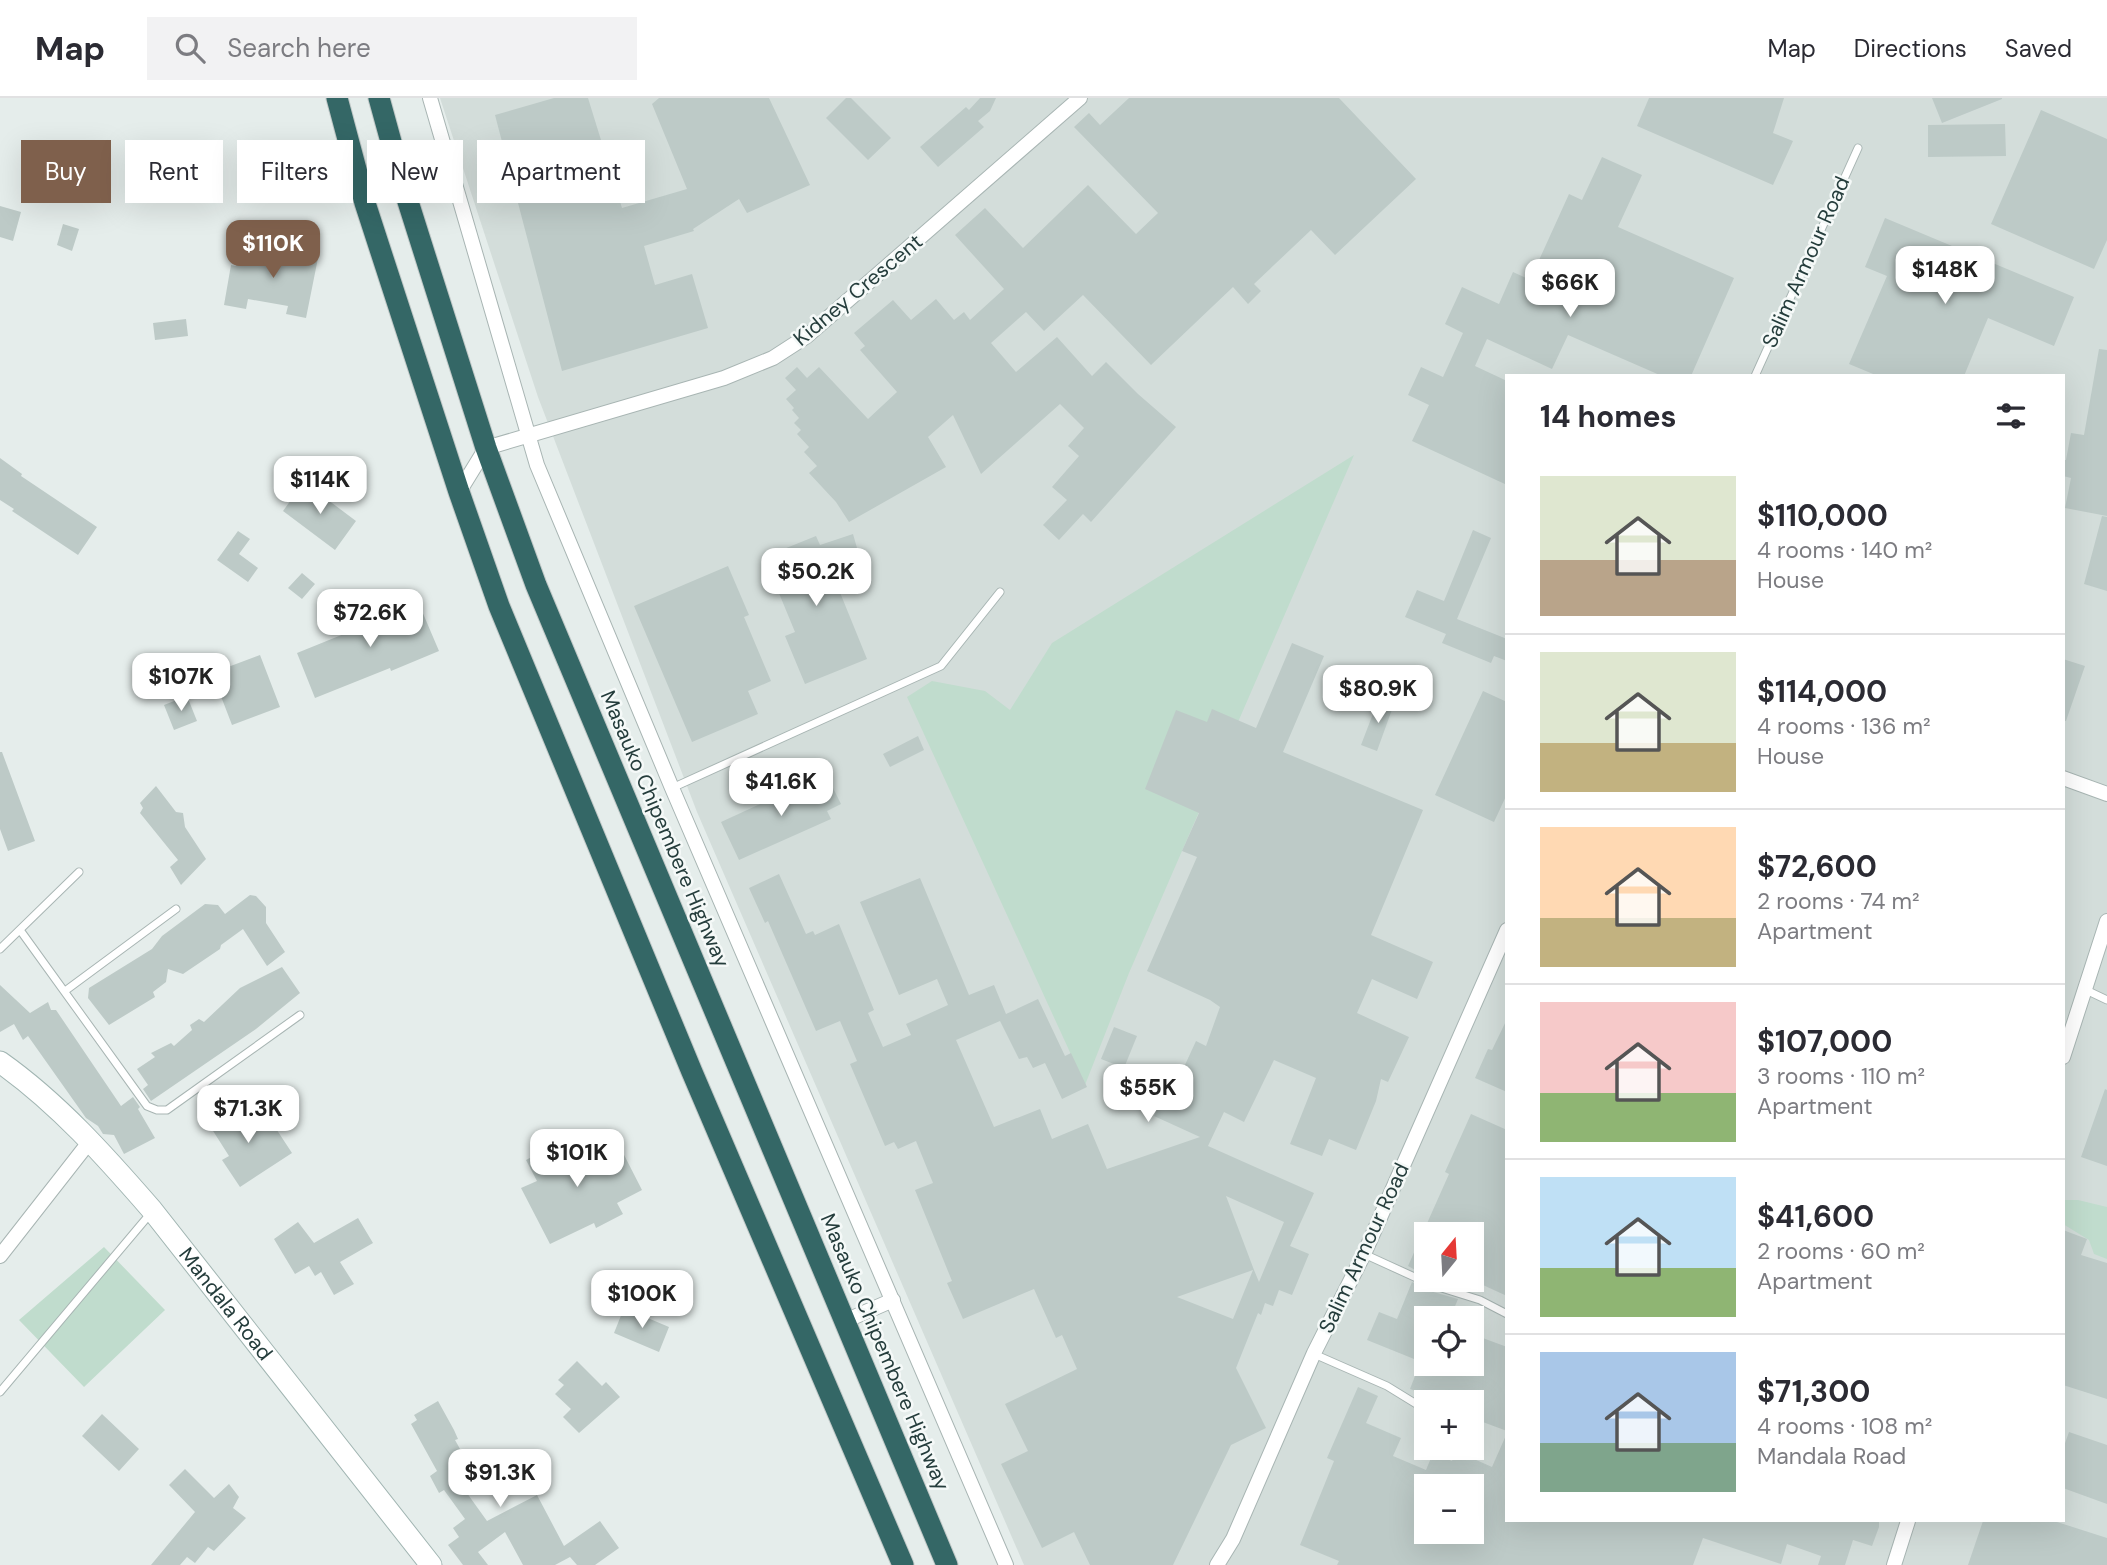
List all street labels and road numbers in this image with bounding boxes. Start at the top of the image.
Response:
street label: Salim Armour Road [1756,172,1856,352]
street label: Kidney Crescent [788,228,928,352]
street label: Masauko Chipembere Highway [594,686,736,972]
street label: Salim Armour Road [1312,1158,1416,1338]
street label: Masauko Chipembere Highway [814,1209,956,1495]
street label: Mandala Road [173,1242,279,1366]

